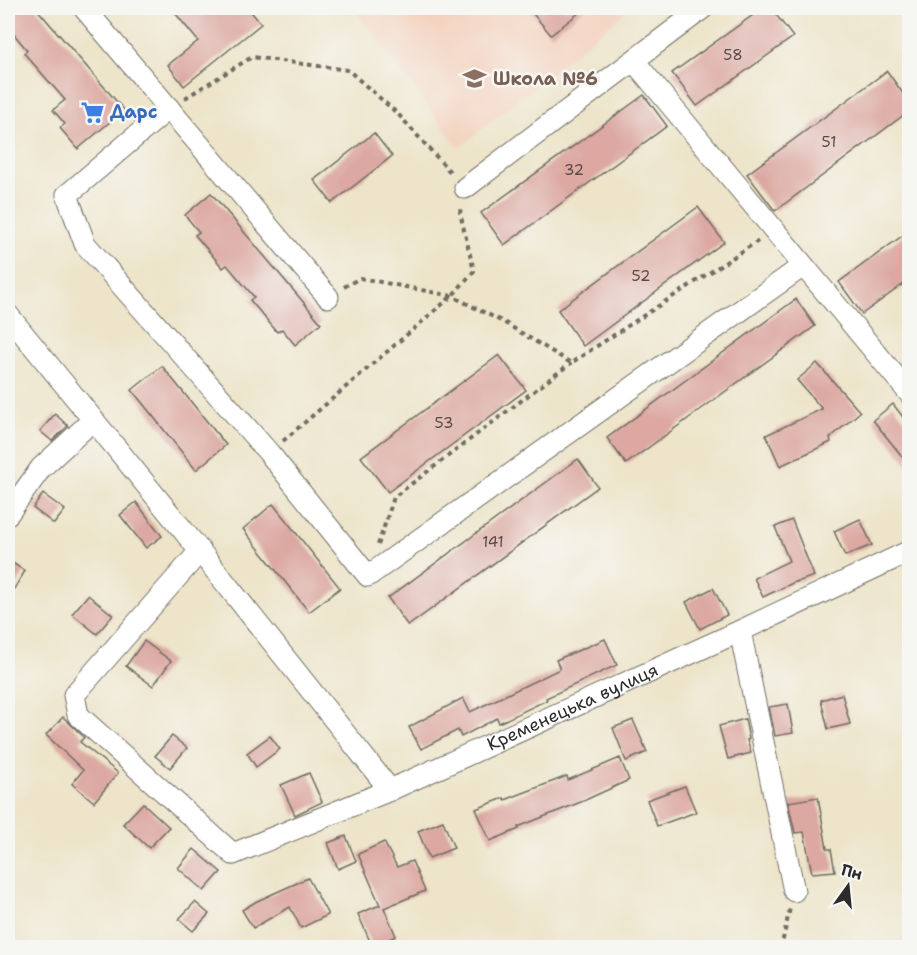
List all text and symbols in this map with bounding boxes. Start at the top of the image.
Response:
house number: 58 [723,45,743,65]
school or university icon: Школа №6 [462,66,488,92]
place label: Школа №6 [493,67,598,91]
supermarket icon: Дарс [79,99,105,125]
place label: Дарс [110,100,157,124]
house number: 51 [822,132,836,152]
house number: 32 [564,160,584,180]
house number: 52 [632,266,650,286]
house number: 53 [435,413,454,433]
house number: 141 [482,532,504,552]
street label: Кременецька вулиця [483,658,662,756]
north arrow [818,856,878,916]
text: Пн [839,859,865,885]

